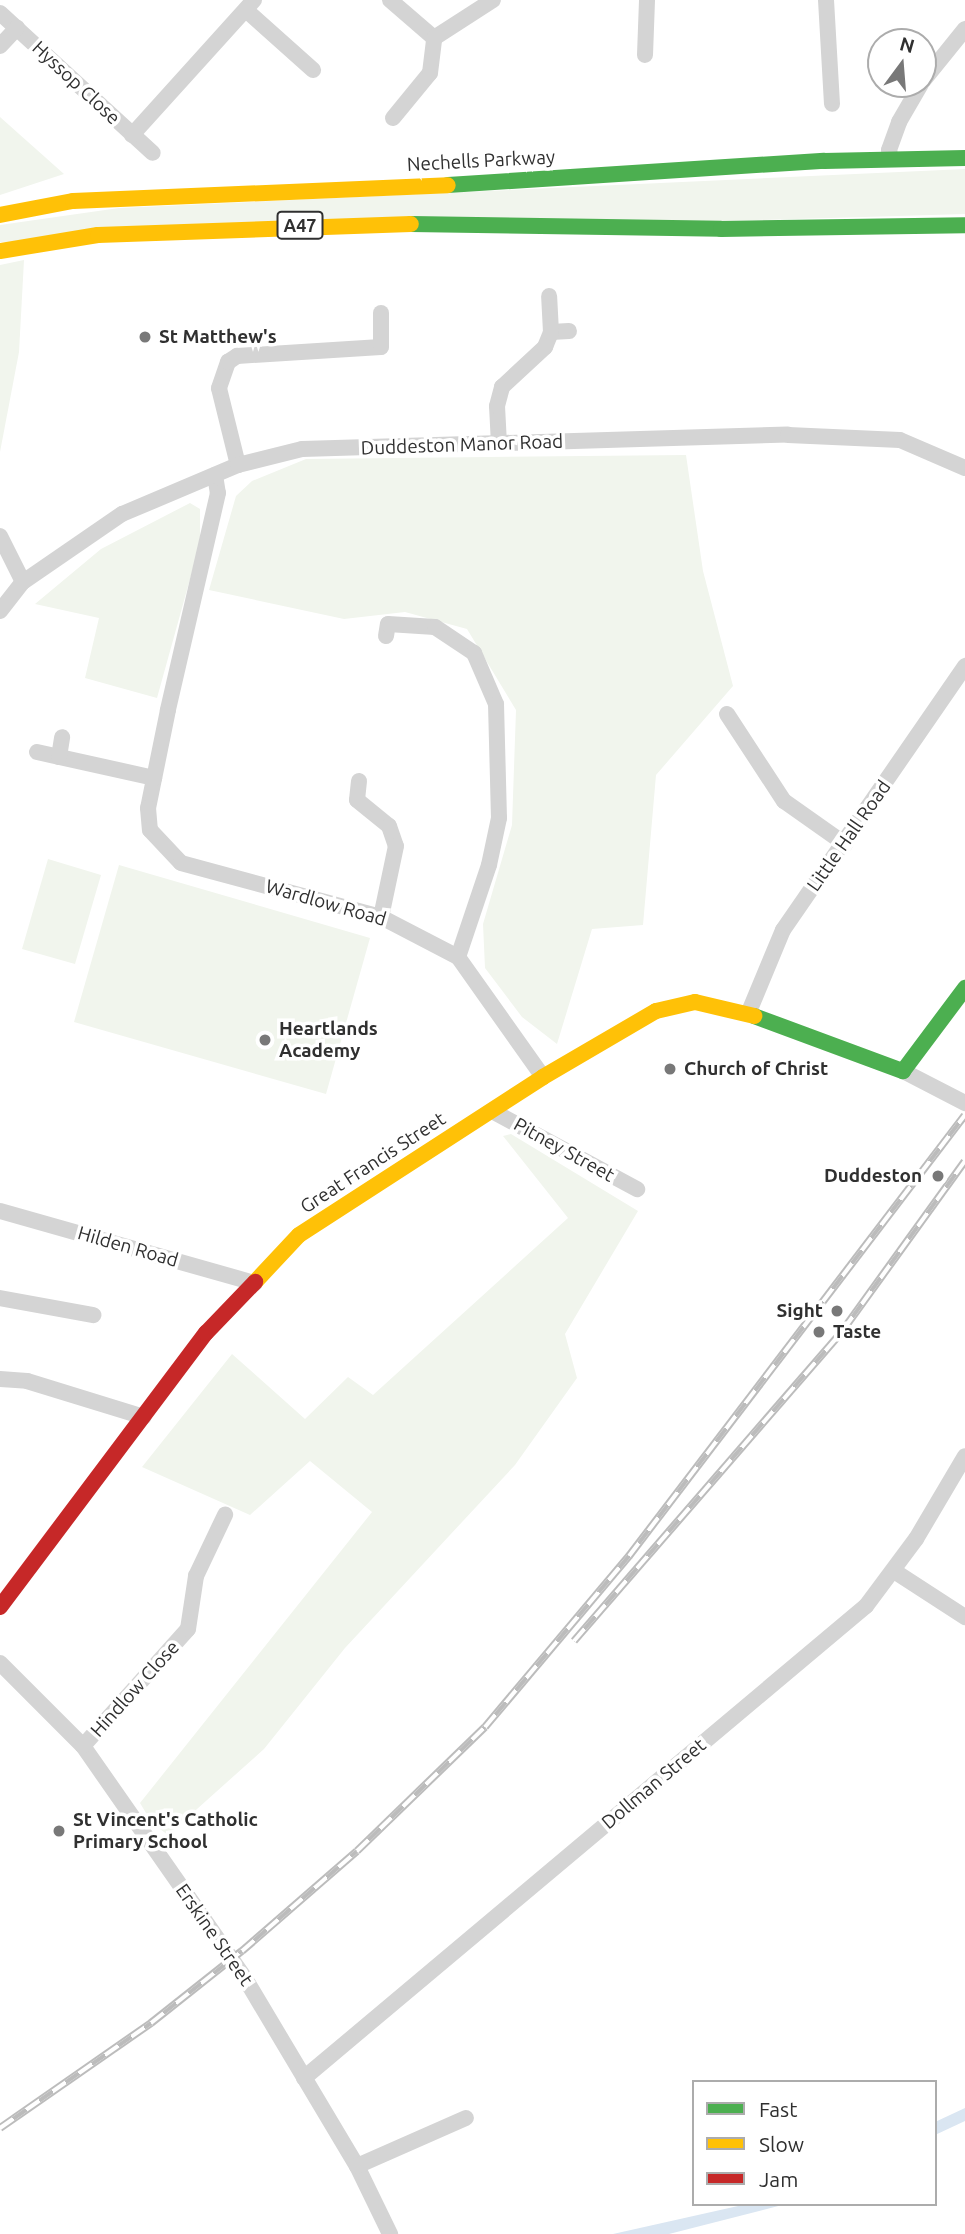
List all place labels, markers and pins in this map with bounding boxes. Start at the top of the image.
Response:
place label: St Matthew's [159,326,277,348]
marker: St Matthew's [137,329,153,345]
place label: Heartlands Academy [279,1018,378,1062]
marker: Heartlands Academy [257,1032,273,1048]
place label: Church of Christ [684,1058,828,1080]
marker: Church of Christ [662,1061,678,1077]
place label: Duddeston [824,1165,922,1187]
marker: Duddeston [928,1166,948,1186]
place label: Sight [776,1300,823,1322]
marker: Sight [829,1303,845,1319]
place label: Taste [833,1321,881,1343]
marker: Taste [811,1324,827,1340]
place label: St Vincent's Catholic Primary School [73,1809,258,1853]
marker: St Vincent's Catholic Primary School [51,1823,67,1839]

